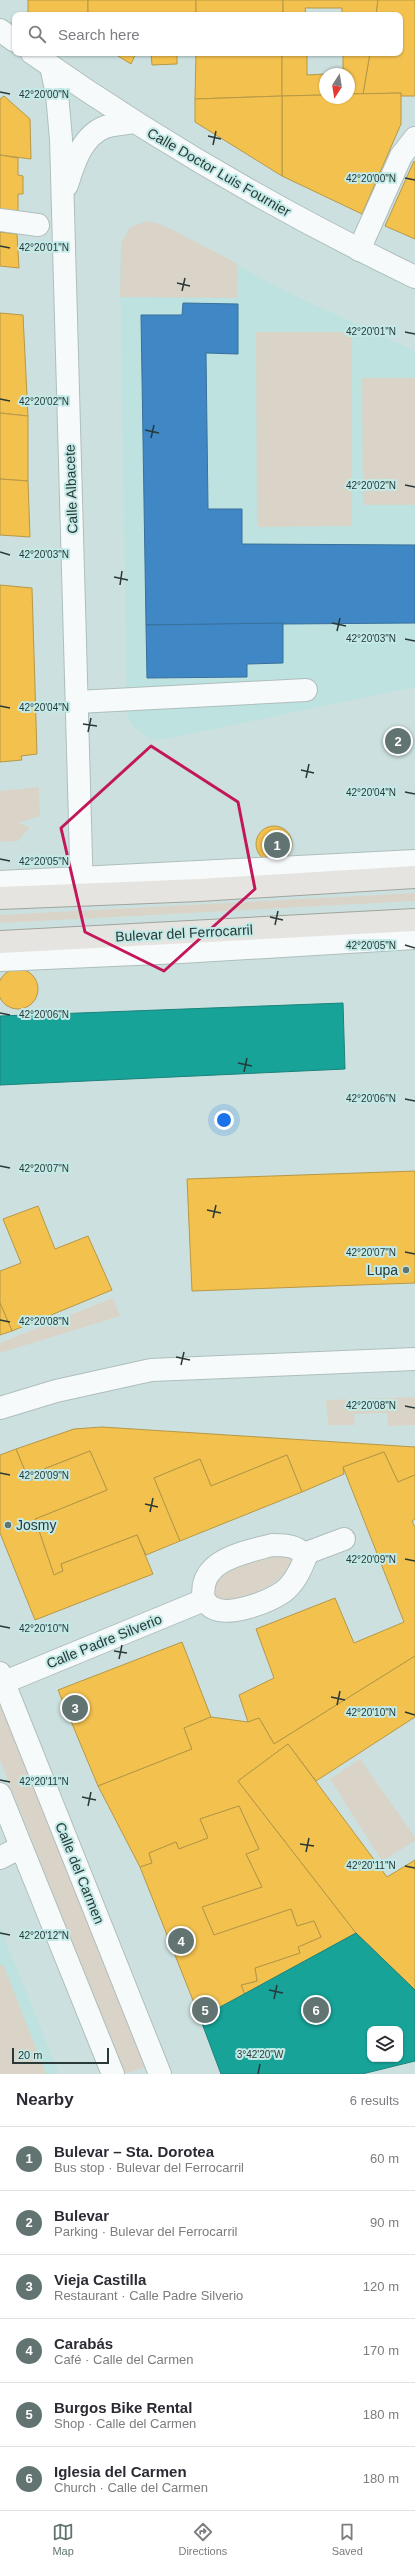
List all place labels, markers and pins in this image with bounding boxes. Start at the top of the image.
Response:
pin: 2 [385,726,411,756]
pin: 1 [264,830,290,860]
place label: Lupa [367,1262,398,1278]
marker: Lupa [401,1265,411,1275]
place label: Josmy [16,1517,56,1533]
marker: Josmy [3,1520,13,1530]
pin: 3 [62,1693,88,1723]
pin: 4 [168,1926,194,1956]
pin: 5 [192,1995,218,2025]
pin: 6 [303,1995,329,2025]

